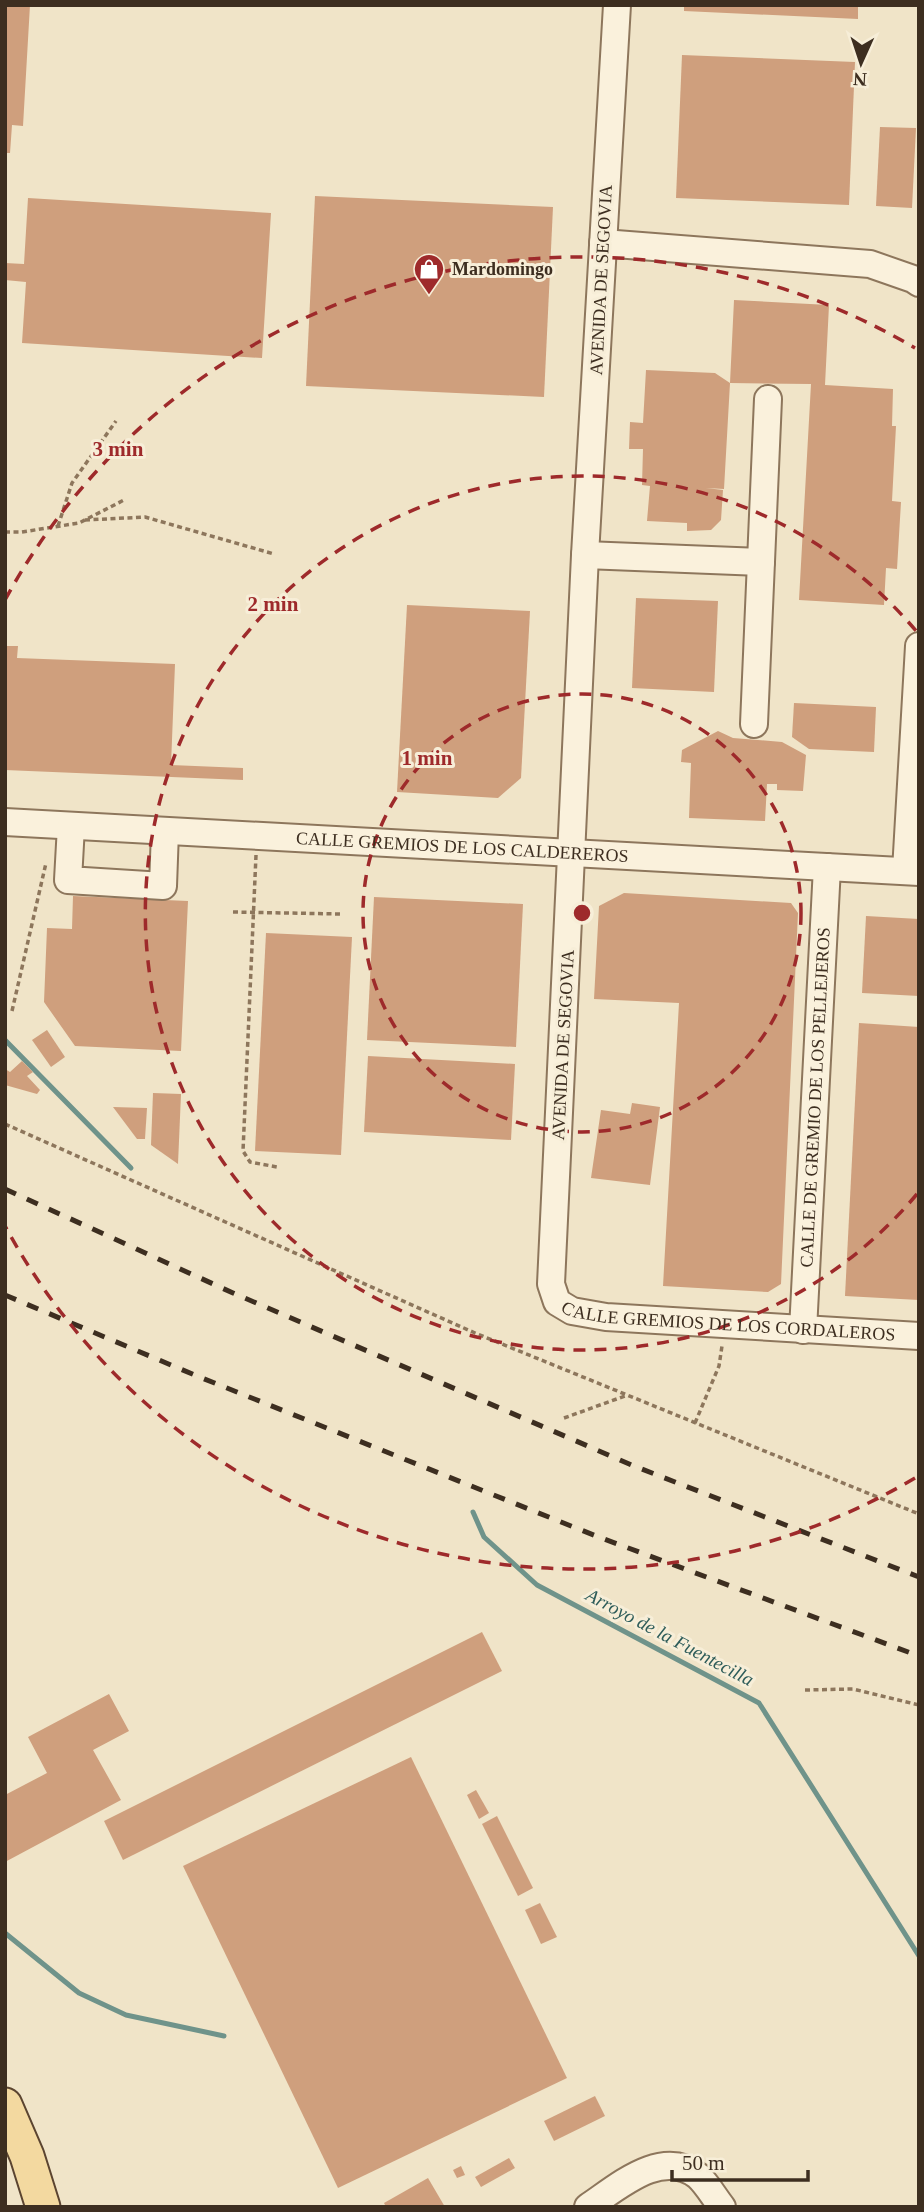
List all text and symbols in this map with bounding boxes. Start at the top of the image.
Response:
north arrow [826,28,896,98]
text: N [852,69,868,90]
street label: AVENIDA DE SEGOVIA [586,184,616,376]
shop icon: Mardomingo [412,252,446,296]
place label: Mardomingo [452,259,553,279]
text: 3 min [93,437,144,461]
text: 2 min [248,592,299,616]
text: 1 min [402,746,453,770]
street label: CALLE GREMIOS DE LOS CALDEREROS [295,828,629,866]
centre of rings [570,901,594,925]
street label: CALLE DE GREMIO DE LOS PELLEJEROS [796,927,834,1268]
street label: AVENIDA DE SEGOVIA [548,949,578,1141]
street label: CALLE GREMIOS DE LOS CORDALEROS [558,1297,896,1345]
water label: Arroyo de la Fuentecilla [581,1583,757,1690]
scale bar [672,2138,808,2182]
text: 50 m [682,2151,725,2175]

